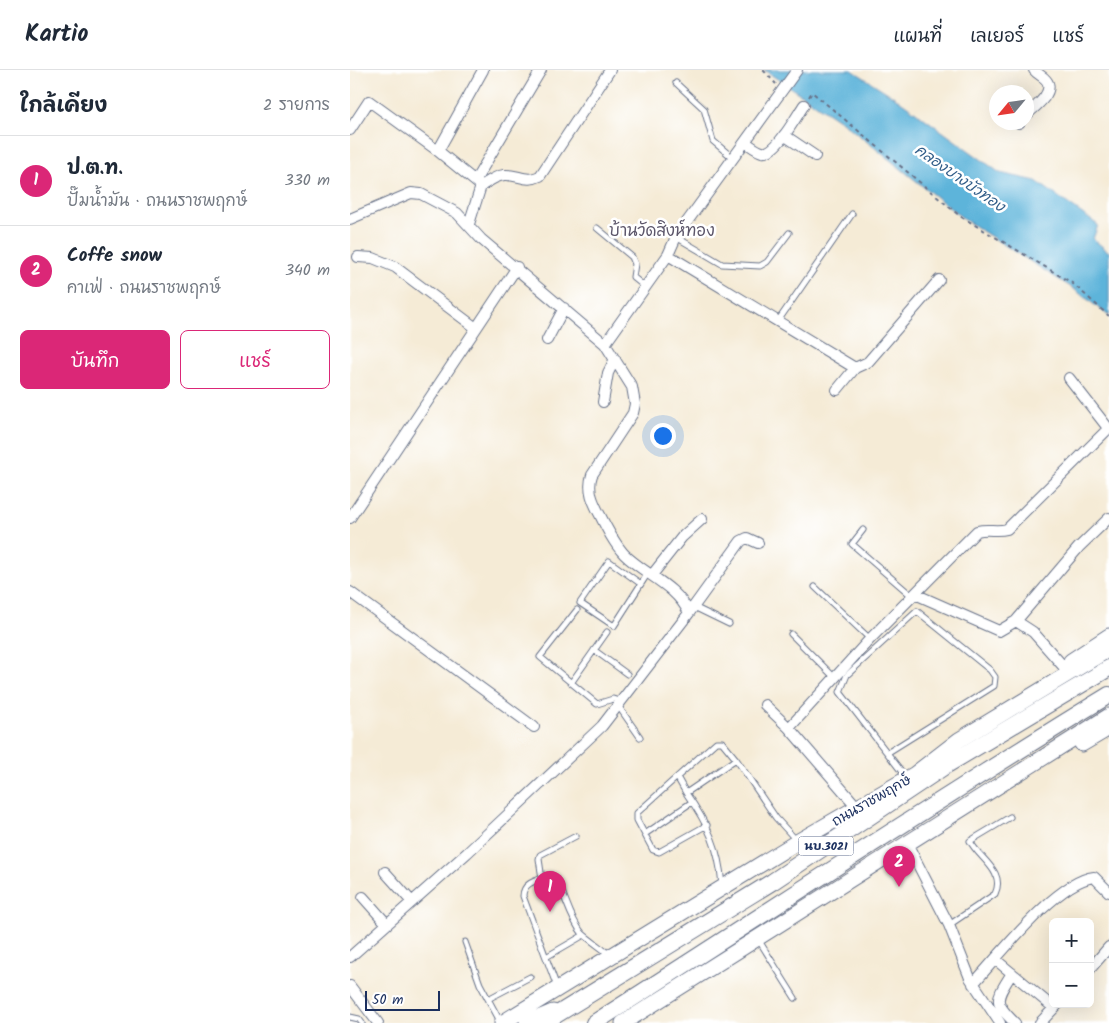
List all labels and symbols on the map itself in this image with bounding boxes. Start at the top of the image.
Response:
north arrow [989,85,1034,130]
water label: คลองบางบัวทอง [909,139,1011,220]
district label: บ้านวัดสิงห์ทอง [609,219,715,244]
your location [650,423,676,449]
street label: ถนนราชพฤกษ์ [828,769,916,833]
road number: นบ.3021 [798,836,854,856]
pin: 2 [883,846,915,887]
pin: 1 [534,871,566,912]
scale bar [365,988,440,1011]

